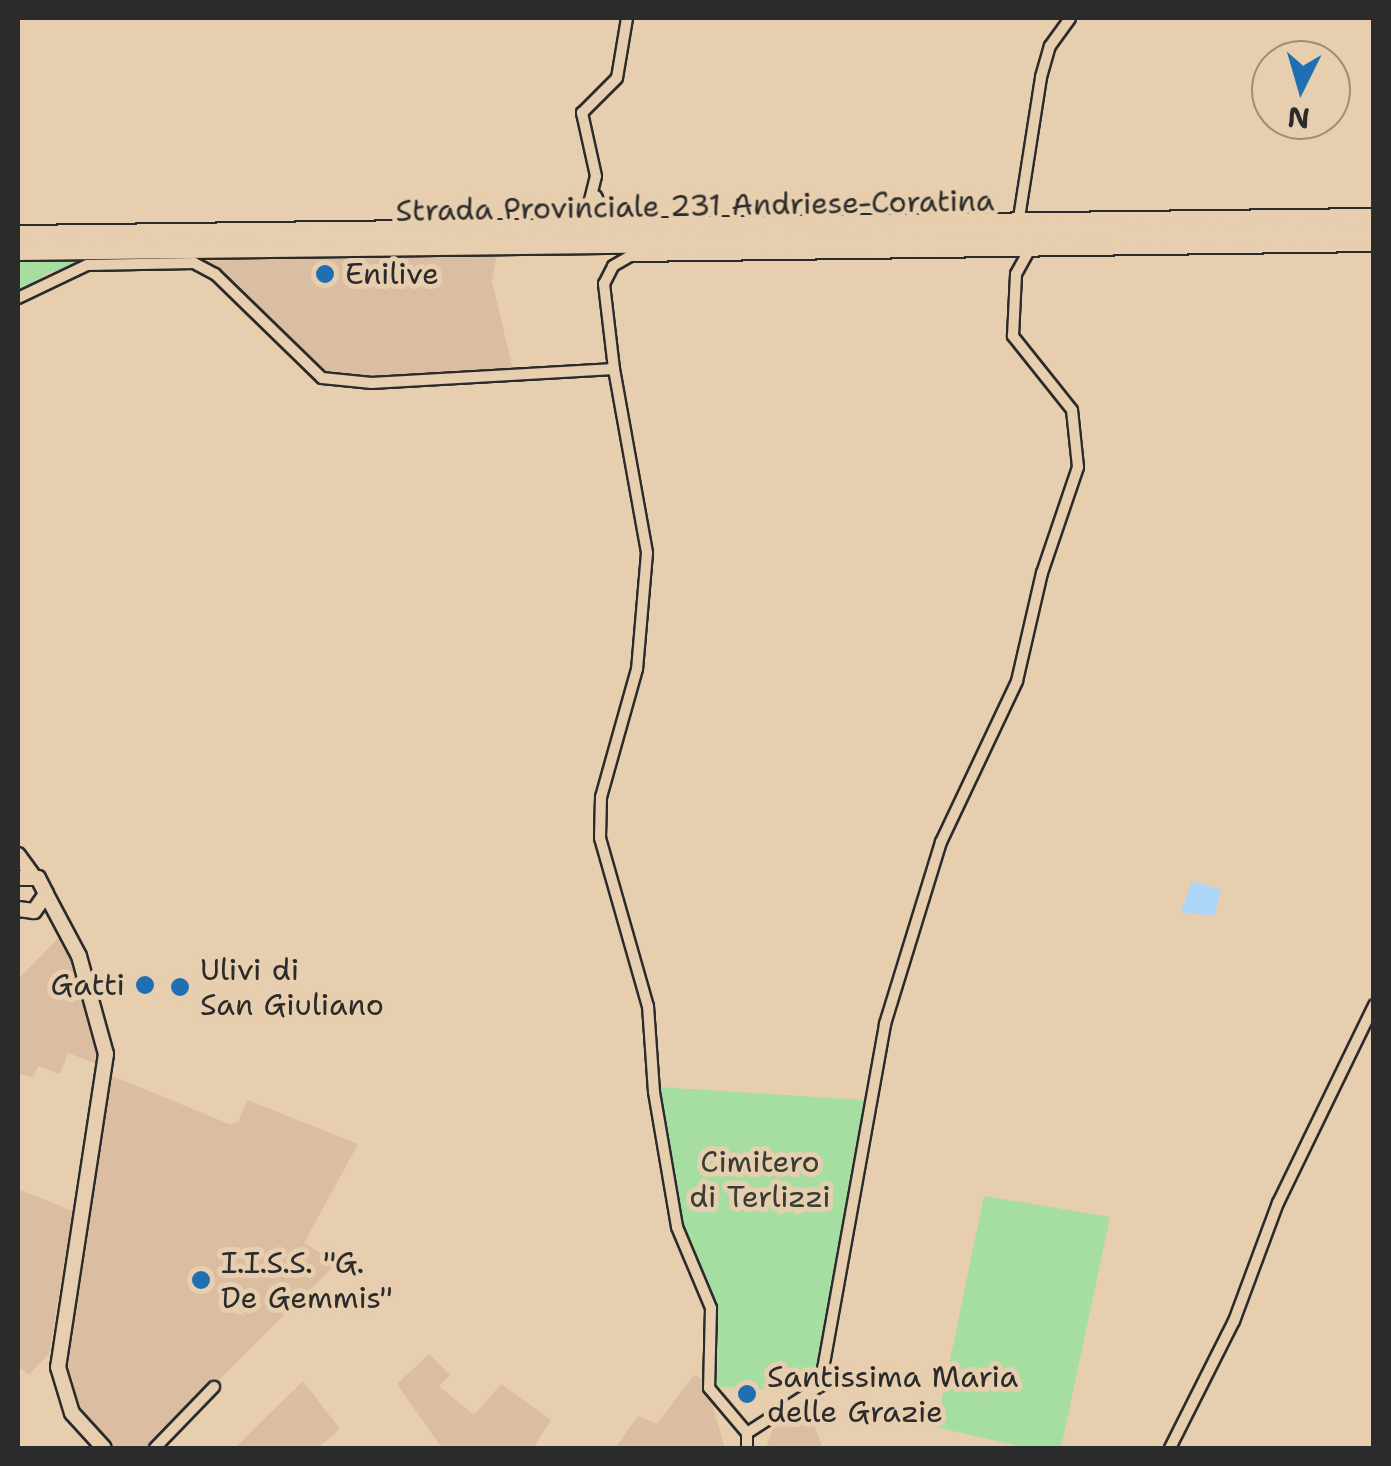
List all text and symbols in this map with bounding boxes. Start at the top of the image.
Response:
north arrow [1251,40,1351,140]
text: N [1286,98,1311,138]
street label: Strada Provinciale 231 Andriese-Coratina [395,183,995,229]
place label: Enilive [345,256,439,292]
marker: Enilive [314,263,336,285]
place label: Ulivi di San Giuliano [200,952,384,1022]
place label: Gatti [51,967,125,1003]
marker: Gatti [134,974,156,996]
marker: Ulivi di San Giuliano [169,976,191,998]
park label: Cimitero di Terlizzi [689,1144,831,1214]
place label: I.I.S.S. "G. De Gemmis" [221,1245,393,1316]
marker: I.I.S.S. "G. De Gemmis" [190,1269,212,1291]
place label: Santissima Maria delle Grazie [767,1359,1018,1430]
marker: Santissima Maria delle Grazie [736,1383,758,1405]

